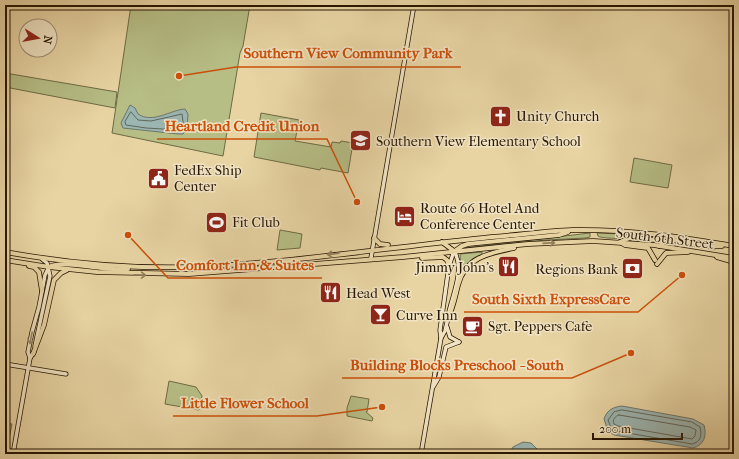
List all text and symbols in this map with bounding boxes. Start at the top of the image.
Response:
north arrow [18,18,58,58]
text: N [40,34,55,46]
callout: Southern View Community Park [236,40,461,67]
text: Southern View Community Park [243,44,454,62]
church icon: Unity Church [487,103,513,129]
place label: Unity Church [516,108,600,125]
callout: Heartland Credit Union [157,112,327,139]
text: Heartland Credit Union [165,117,320,135]
school or university icon: Southern View Elementary School [348,128,374,154]
place label: Southern View Elementary School [376,133,581,150]
place label: FedEx Ship Center [174,162,242,195]
public building icon: FedEx Ship Center [145,165,171,191]
place label: Route 66 Hotel And Conference Center [420,200,540,233]
hotel icon: Route 66 Hotel And Conference Center [392,203,418,229]
sports icon: Fit Club [204,209,230,235]
place label: Fit Club [232,214,280,231]
street label: South 6th Street [615,224,715,253]
one-way arrow [542,239,555,246]
callout: Comfort Inn & Suites [168,251,322,278]
one-way arrow [327,251,340,258]
restaurant icon: Jimmy John's [496,254,522,280]
text: Comfort Inn & Suites [176,256,315,274]
bank icon: Regions Bank [620,256,646,282]
place label: Jimmy John's [415,259,494,276]
place label: Regions Bank [535,261,619,278]
one-way arrow [133,271,146,278]
restaurant icon: Head West [318,280,344,306]
place label: Head West [346,285,411,302]
callout: South Sixth ExpressCare [464,285,638,312]
text: South Sixth ExpressCare [472,290,631,308]
bar icon: Curve Inn [368,302,394,328]
place label: Curve Inn [396,307,458,324]
cafe icon: Sgt. Peppers Cafe [459,313,485,339]
place label: Sgt. Peppers Cafe [488,318,592,335]
one-way arrow [26,331,34,344]
callout: Building Blocks Preschool - South [342,351,572,378]
text: Building Blocks Preschool - South [350,356,564,374]
callout: Little Flower School [173,389,317,416]
text: Little Flower School [181,394,310,412]
scale bar [593,415,682,441]
text: 200 m [599,422,631,436]

